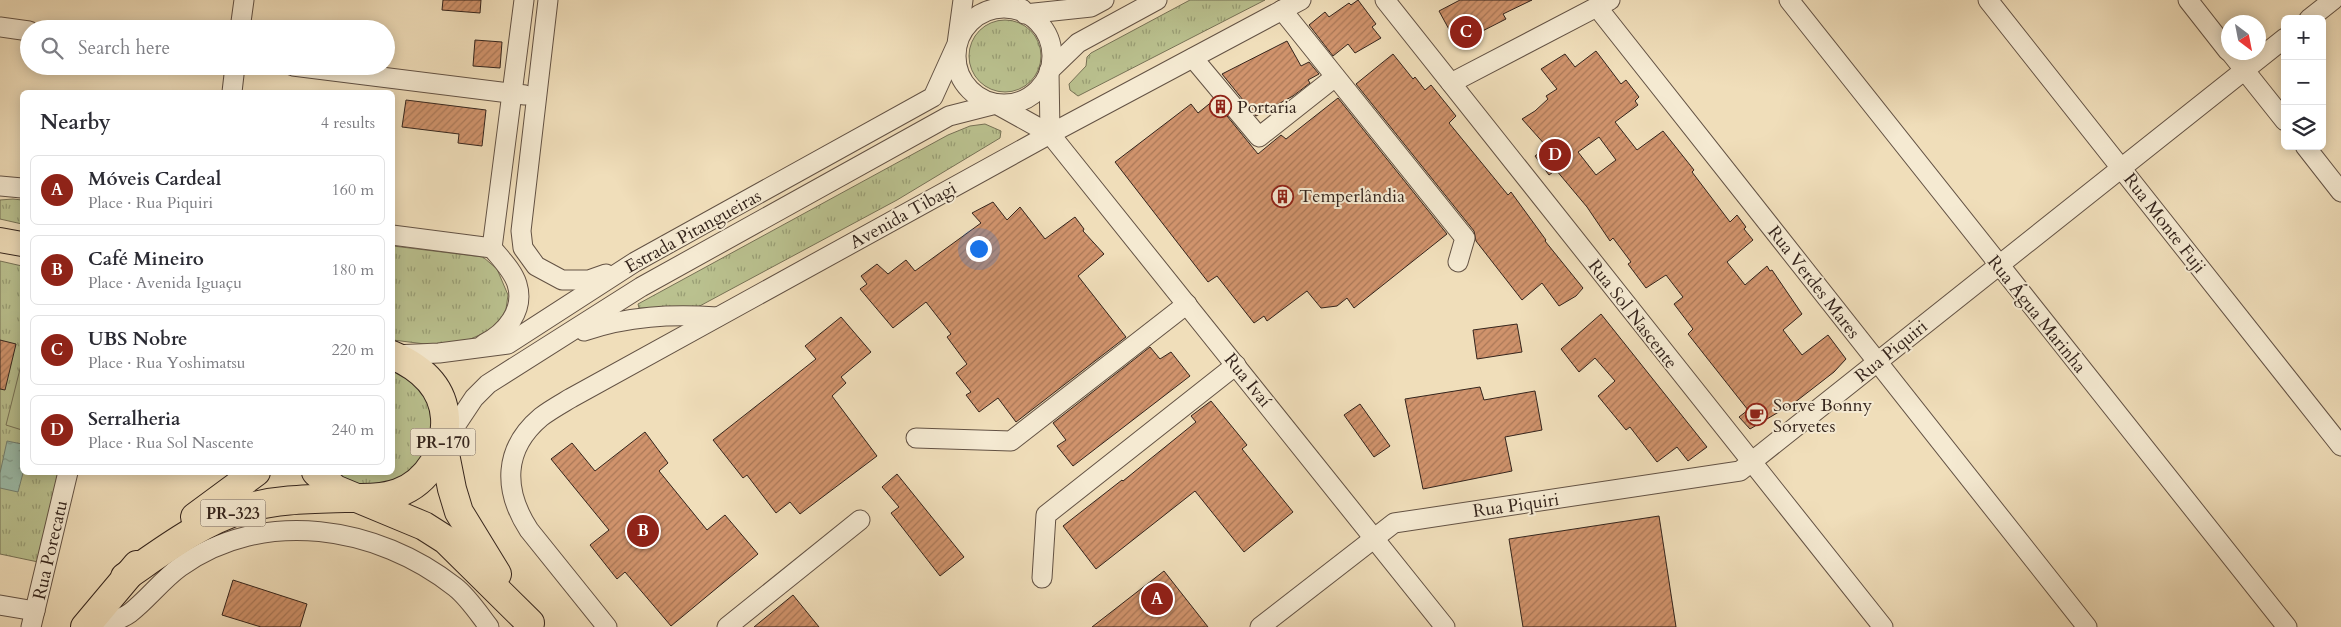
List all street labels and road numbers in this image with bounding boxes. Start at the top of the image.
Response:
street label: Rua Monte Fuji [2118,168,2212,279]
street label: Avenida Tibagi [845,176,961,255]
street label: Estrada Pitangueiras [621,184,766,279]
street label: Rua Verdes Mares [1762,221,1866,344]
street label: Rua Água Marinha [1981,250,2092,379]
street label: Rua Sol Nascente [1582,254,1683,374]
street label: Rua Piquiri [1850,314,1933,388]
street label: Rua Ivaí [1218,348,1277,413]
road number: PR-170 [410,428,476,456]
street label: Rua Piquiri [1471,487,1561,524]
street label: Rua Porecatu [27,498,74,602]
road number: PR-323 [200,499,266,526]

